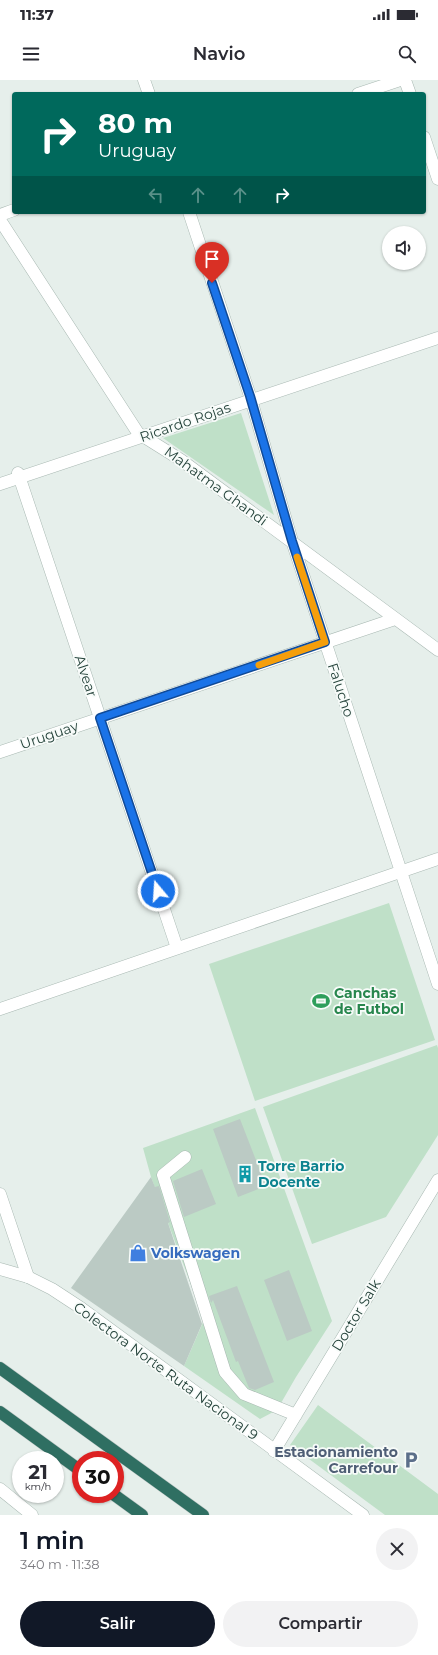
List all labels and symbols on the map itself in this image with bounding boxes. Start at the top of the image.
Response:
pin [195,242,229,283]
street label: Ricardo Rojas [137,398,233,446]
street label: Mahatma Ghandi [161,443,271,529]
street label: Alvear [71,653,101,700]
street label: Falucho [324,661,358,720]
street label: Uruguay [17,716,81,753]
position arrow [137,870,179,912]
place label: Canchas de Futbol [334,984,404,1018]
sports icon: Canchas de Futbol [311,991,331,1011]
place label: Torre Barrio Docente [258,1157,344,1191]
building icon: Torre Barrio Docente [235,1164,255,1184]
shop icon: Volkswagen [128,1243,148,1263]
place label: Volkswagen [150,1244,240,1262]
street label: Doctor Salk [327,1275,385,1354]
street label: Colectora Norte Ruta Nacional 9 [70,1298,262,1444]
place label: Estacionamiento Carrefour [274,1443,398,1477]
parking icon: Estacionamiento Carrefour [401,1450,421,1470]
speed limit sign: 30 [72,1451,124,1503]

